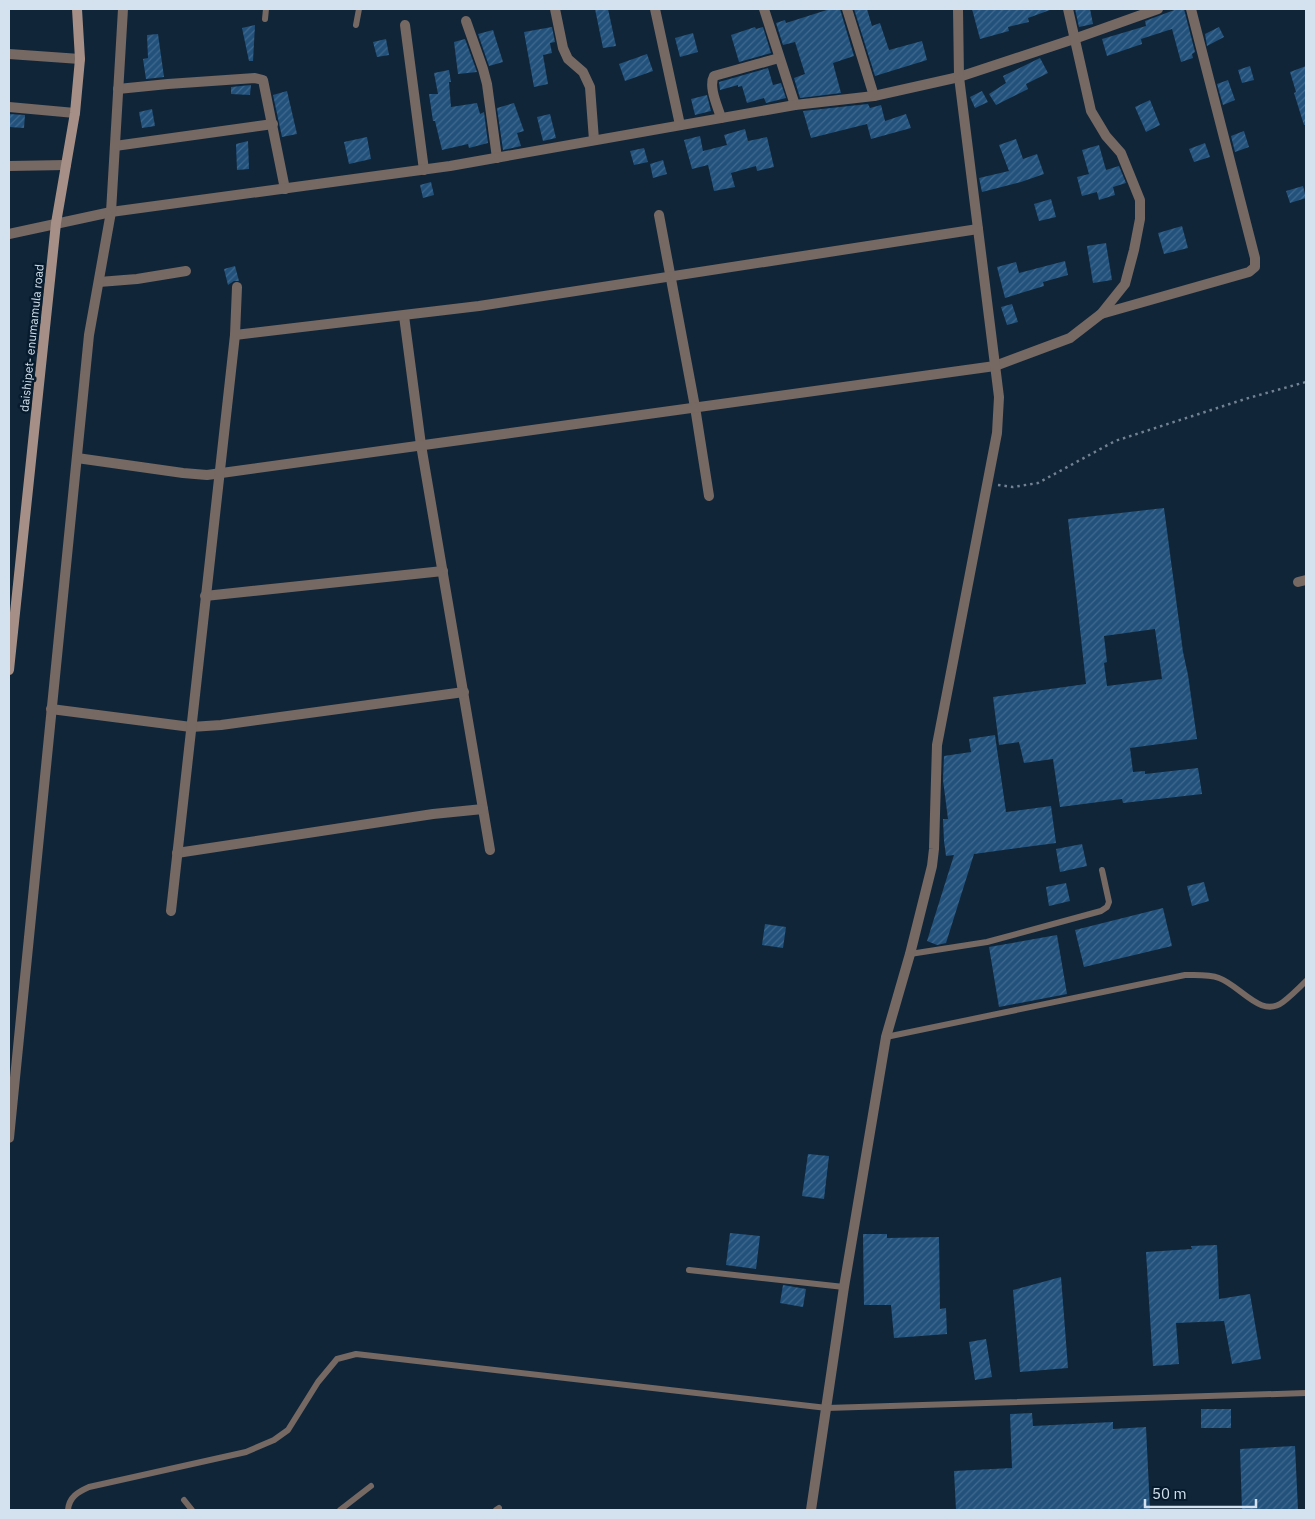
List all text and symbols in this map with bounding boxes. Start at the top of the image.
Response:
street label: daishipet- enumamula road [16,263,47,413]
scale bar [1145,1476,1256,1508]
text: 50 m [1152,1484,1187,1503]

